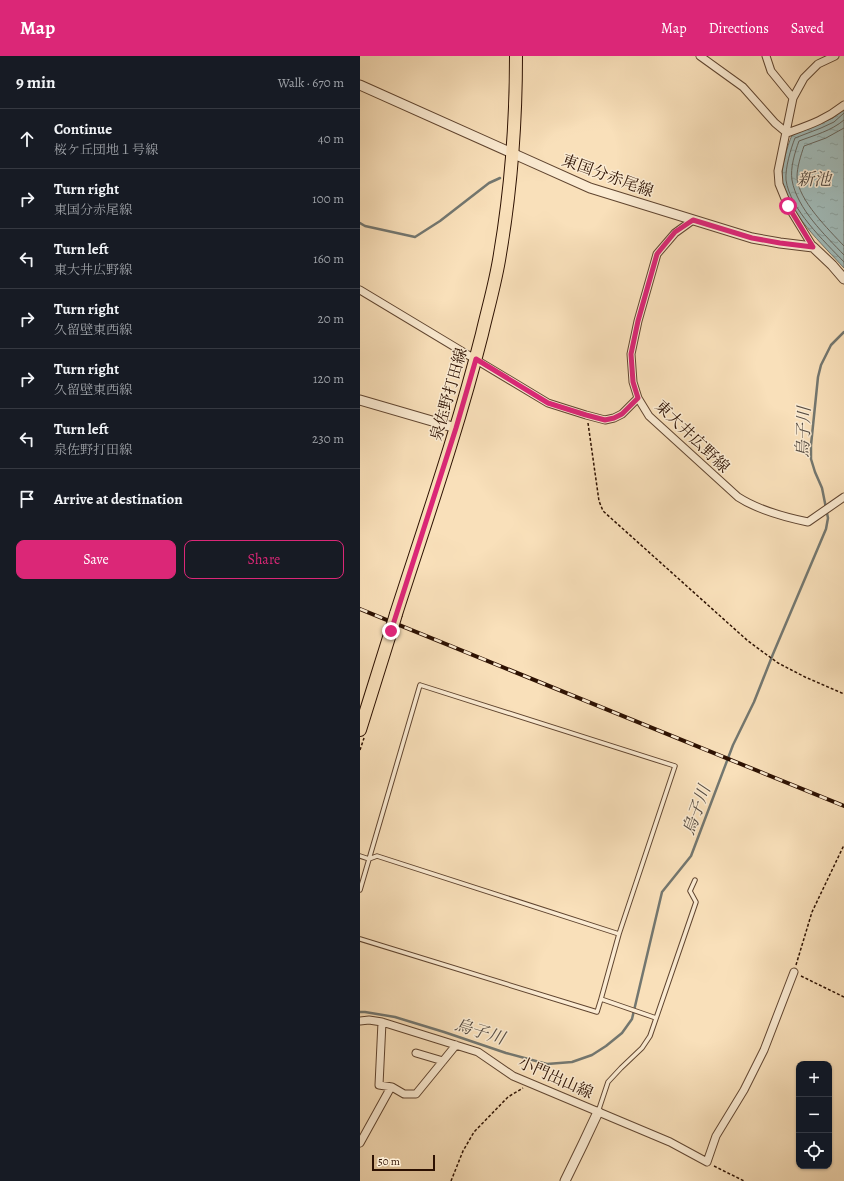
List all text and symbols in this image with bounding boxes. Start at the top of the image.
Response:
text: Map [20,15,55,41]
text: Map [661,19,687,38]
text: Directions [709,19,769,38]
text: Saved [791,19,824,38]
text: 9 min [16,71,56,94]
text: Walk · 670 m [278,74,344,91]
text: Continue [54,119,112,139]
icon: ahead [16,128,38,150]
text: 40 m [318,130,344,147]
text: 桜ケ丘団地１号線 [54,141,158,158]
street label: 東国分赤尾線 [559,149,657,203]
water label: 新池 [797,168,833,191]
text: Turn right [54,179,119,199]
icon: right [16,188,38,210]
text: 100 m [312,190,344,207]
route start [779,197,797,215]
text: 東国分赤尾線 [54,201,132,218]
text: Turn left [54,239,109,259]
icon: left [16,248,38,270]
text: 160 m [313,250,344,267]
text: 東大井広野線 [54,261,132,278]
text: Turn right [54,299,119,319]
icon: right [16,308,38,330]
text: 20 m [318,310,344,327]
text: 久留壁東西線 [54,321,132,338]
street label: 泉佐野打田線 [425,345,473,443]
text: Turn right [54,359,119,379]
icon: right [16,368,38,390]
text: 120 m [313,370,344,387]
text: 久留壁東西線 [54,381,132,398]
street label: 東大井広野線 [650,395,734,478]
water label: 烏子川 [791,404,816,458]
text: Turn left [54,419,109,439]
icon: left [16,428,38,450]
text: 230 m [312,430,344,447]
text: 泉佐野打田線 [54,441,132,458]
icon: arrive [16,488,38,510]
text: Arrive at destination [54,489,183,509]
button: Save [16,540,176,579]
button: Share [184,540,344,579]
route end [382,622,400,640]
water label: 烏子川 [677,780,717,838]
water label: 烏子川 [452,1013,510,1051]
street label: 小門出山線 [515,1052,597,1104]
map controls [796,1061,832,1169]
button: + [796,1061,832,1097]
button: − [796,1097,832,1133]
button: locate [796,1133,832,1169]
scale bar [372,1153,435,1172]
text: 50 m [378,1154,400,1169]

